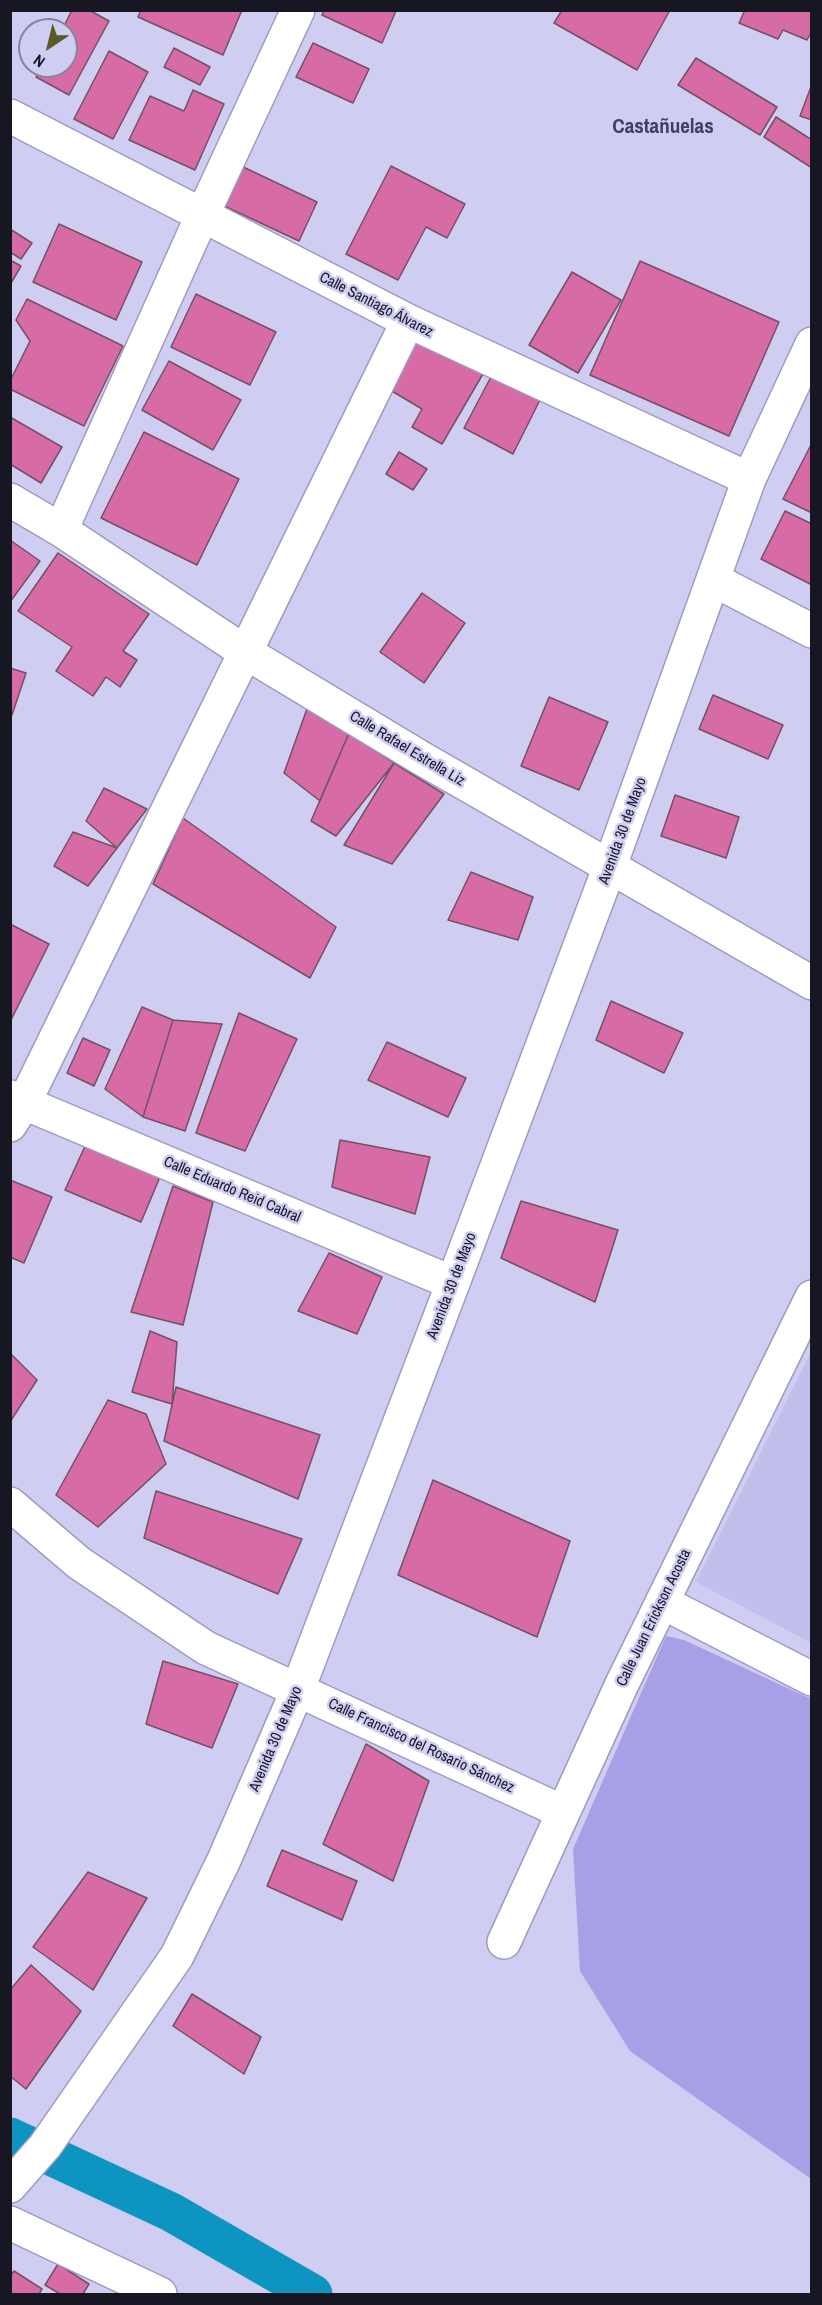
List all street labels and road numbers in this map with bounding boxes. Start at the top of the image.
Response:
street label: Calle Santiago Álvarez [316,269,436,341]
street label: Calle Rafael Estrella Liz [346,707,468,791]
street label: Avenida 30 de Mayo [595,775,651,887]
street label: Calle Eduardo Reid Cabral [161,1153,303,1227]
street label: Avenida 30 de Mayo [423,1230,481,1342]
street label: Calle Juan Erickson Acosta [613,1546,695,1690]
street label: Avenida 30 de Mayo [246,1684,306,1794]
street label: Calle Francisco del Rosario Sánchez [325,1695,517,1797]

